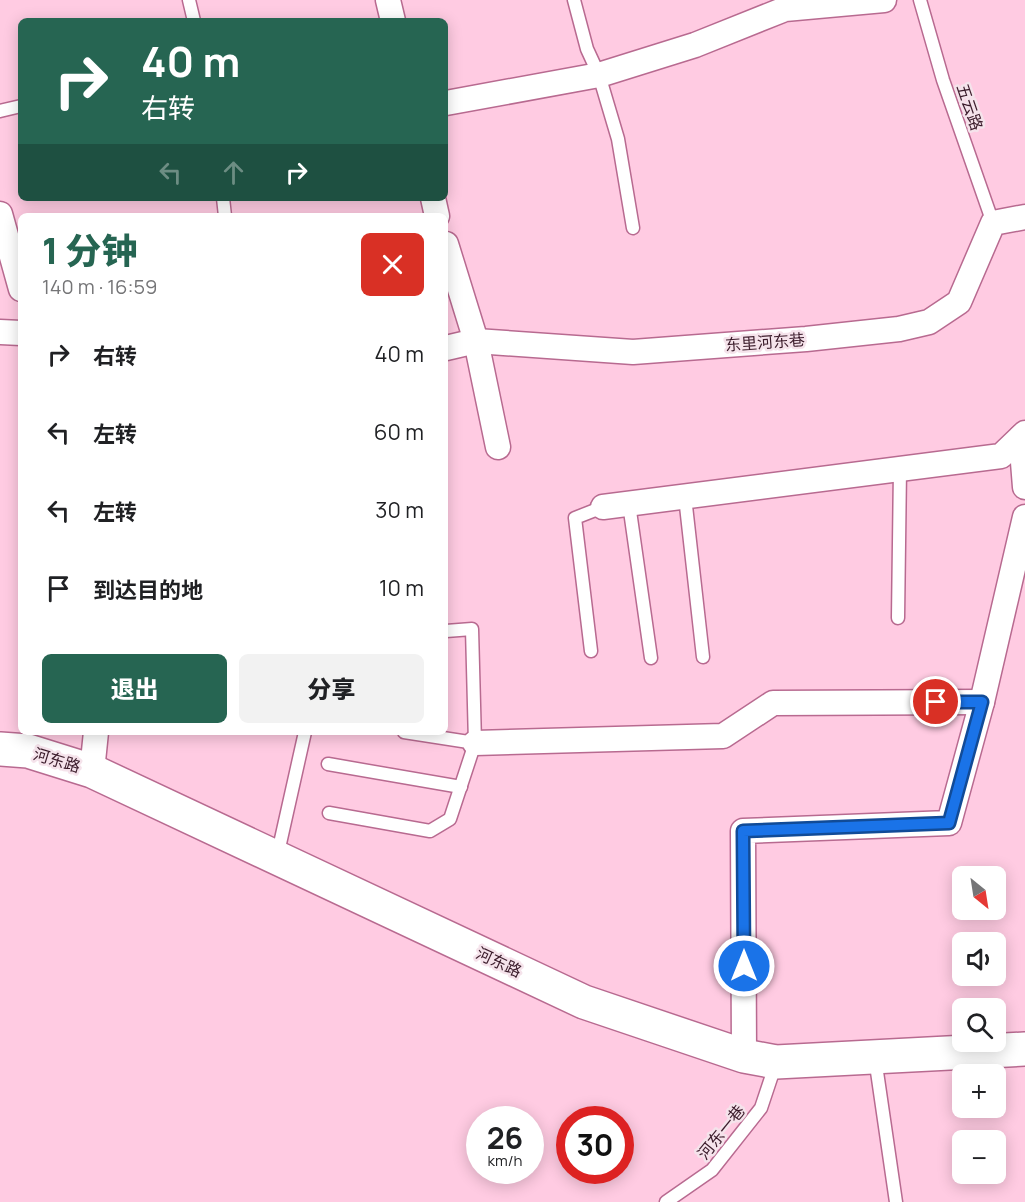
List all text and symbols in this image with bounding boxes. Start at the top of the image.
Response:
text: 40 m [141,32,240,90]
icon: right [42,42,120,120]
street label: 五云路 [952,81,988,133]
text: 右转 [141,89,195,126]
icon: left [154,156,187,189]
icon: ahead [217,156,250,189]
icon: right [280,156,313,189]
text: 1 分钟 [42,226,138,275]
button: close [361,233,424,296]
text: 140 m · 16:59 [42,273,157,300]
street label: 东里河东巷 [724,328,806,356]
icon: right [42,338,75,371]
text: 40 m [375,339,424,369]
text: 右转 [93,341,137,371]
icon: left [42,416,75,449]
text: 60 m [374,417,424,447]
text: 左转 [93,419,137,449]
icon: left [42,494,75,527]
text: 30 m [375,495,424,525]
text: 左转 [93,497,137,527]
icon: arrive [42,572,75,605]
text: 10 m [379,573,424,603]
text: 到达目的地 [93,575,203,605]
button: 退出 [42,654,227,723]
button: 分享 [239,654,424,723]
pin [910,676,961,727]
icon: arrive [919,685,952,718]
street label: 河东路 [31,742,83,778]
north arrow [952,866,1006,920]
map controls [952,866,1006,1184]
button: sound [952,932,1006,986]
position arrow [712,934,776,998]
street label: 河东路 [473,942,525,982]
button: search [952,998,1006,1052]
button: + [952,1064,1006,1118]
street label: 河东一巷 [692,1100,750,1164]
speed limit sign: 30 [556,1106,634,1184]
text: 26 [487,1117,523,1158]
button: − [952,1130,1006,1184]
text: km/h [488,1150,522,1171]

